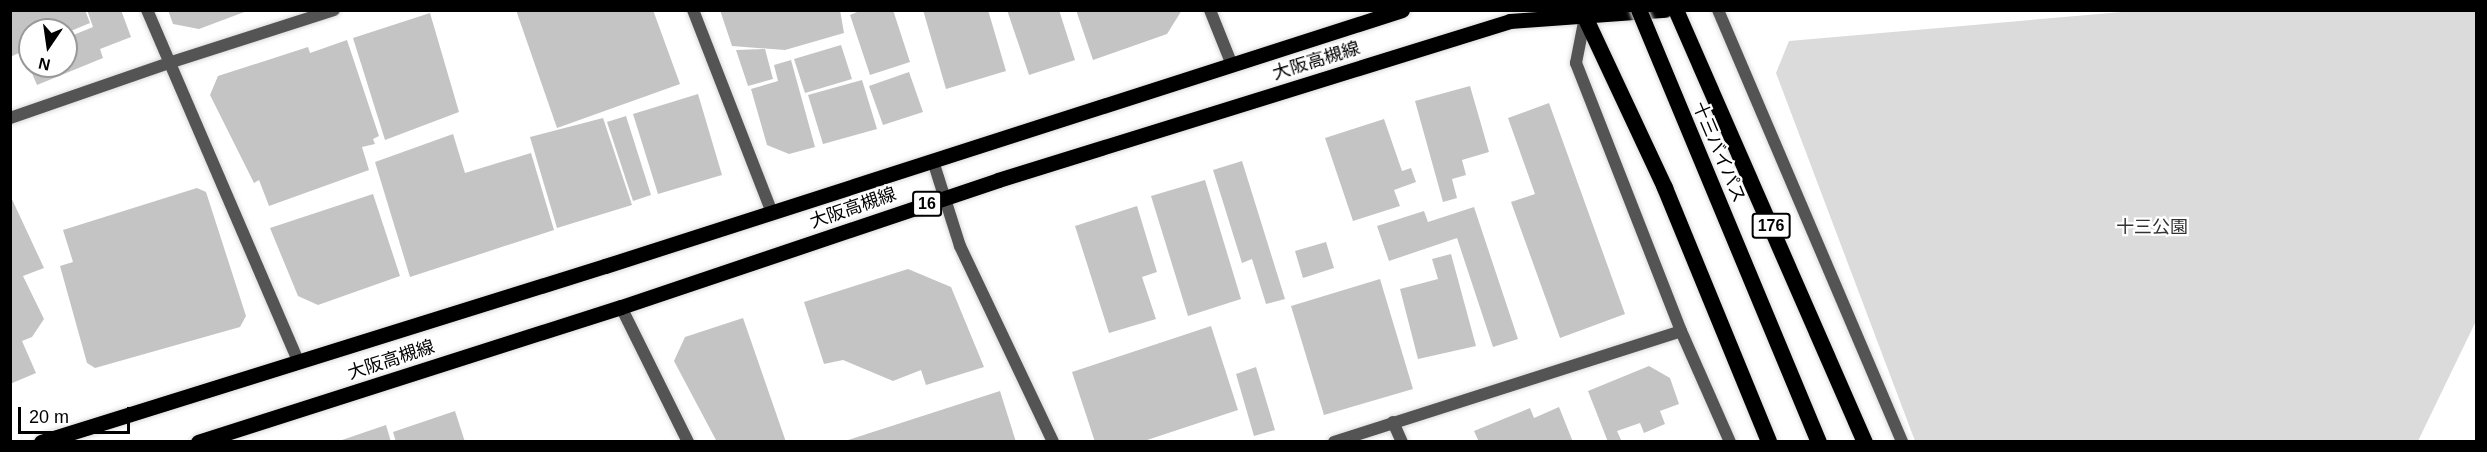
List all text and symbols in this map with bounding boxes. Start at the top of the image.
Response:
north arrow [18,18,78,78]
street label: 大阪高槻線 [1270,38,1362,84]
text: N [37,54,52,74]
street label: 十三バイパス [1688,98,1750,206]
street label: 大阪高槻線 [807,183,899,233]
road number: 16 [912,191,942,217]
road number: 176 [1752,213,1790,239]
park label: 十三公園 [2116,216,2188,238]
street label: 大阪高槻線 [345,336,437,384]
scale bar [21,395,134,433]
text: 20 m [29,407,69,427]

